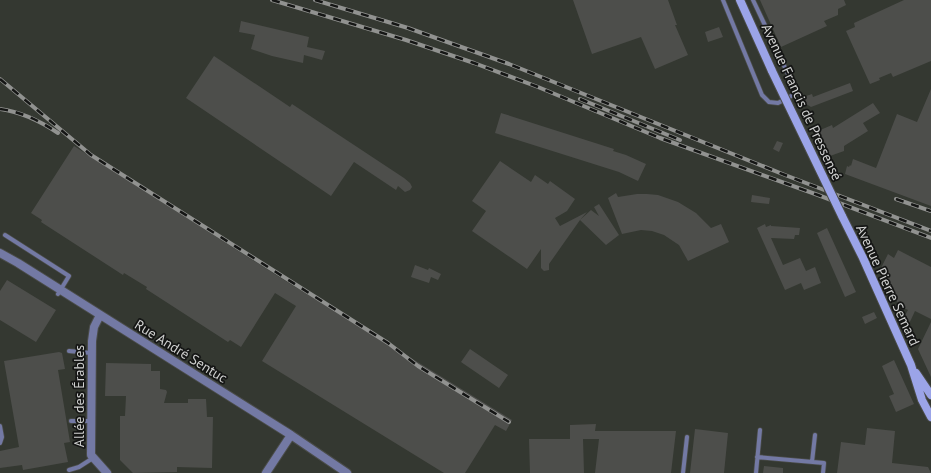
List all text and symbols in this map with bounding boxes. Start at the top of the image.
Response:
street label: Avenue Francis de Pressensé [758,21,846,183]
street label: Avenue Pierre Semard [852,222,924,348]
street label: Rue André Sentuc [131,315,231,387]
street label: Allée des Érables [70,345,88,447]

